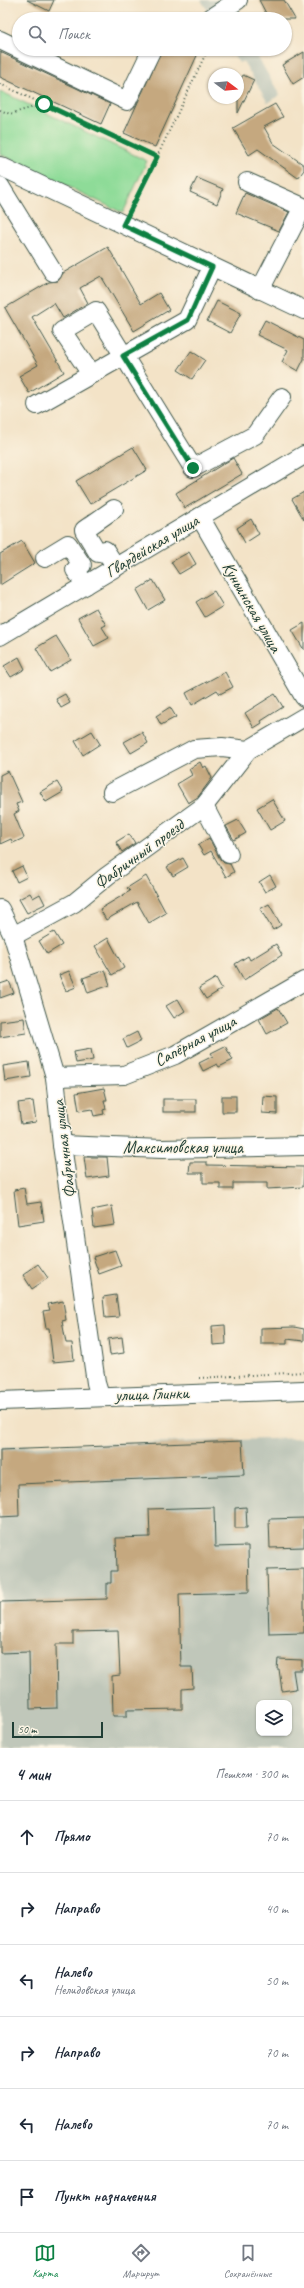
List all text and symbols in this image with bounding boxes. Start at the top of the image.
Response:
search box [12,12,292,56]
icon: search [26,23,48,45]
text: Поиск [58,25,90,44]
north arrow [208,68,244,104]
route start [35,95,53,113]
route end [184,459,202,477]
street label: Гвардейская улица [102,509,203,582]
street label: Куньинская улица [218,558,287,657]
street label: Фабричный проезд [90,813,190,894]
street label: Сапёрная улица [151,1010,240,1071]
street label: Фабричная улица [47,1097,80,1199]
street label: Максимовская улица [123,1137,244,1158]
street label: улица Глинки [114,1382,191,1406]
map controls [256,1700,292,1736]
button: layers [256,1700,292,1736]
scale bar [12,1720,103,1739]
text: 50 m [18,1722,37,1736]
text: 4 мин [16,1764,51,1785]
text: Пешком · 300 m [215,1766,288,1782]
icon: ahead [16,1826,38,1848]
text: Прямо [54,1827,90,1846]
text: 70 m [266,1829,288,1845]
icon: right [16,1898,38,1920]
text: Направо [54,1899,100,1918]
text: 40 m [266,1901,288,1917]
text: Налево [54,1963,92,1982]
icon: left [16,1970,38,1992]
text: 50 m [266,1973,288,1989]
text: Нелидовская улица [54,1982,135,1998]
icon: right [16,2042,38,2064]
text: Направо [54,2043,100,2062]
text: 70 m [266,2045,288,2061]
icon: left [16,2114,38,2136]
text: Налево [54,2115,92,2134]
text: 70 m [266,2117,288,2133]
icon: arrive [16,2186,38,2208]
text: Пункт назначения [54,2187,156,2206]
tab: Карта [32,2242,58,2280]
tab: Маршрут [123,2242,159,2280]
tab: Сохранённые [224,2242,272,2280]

